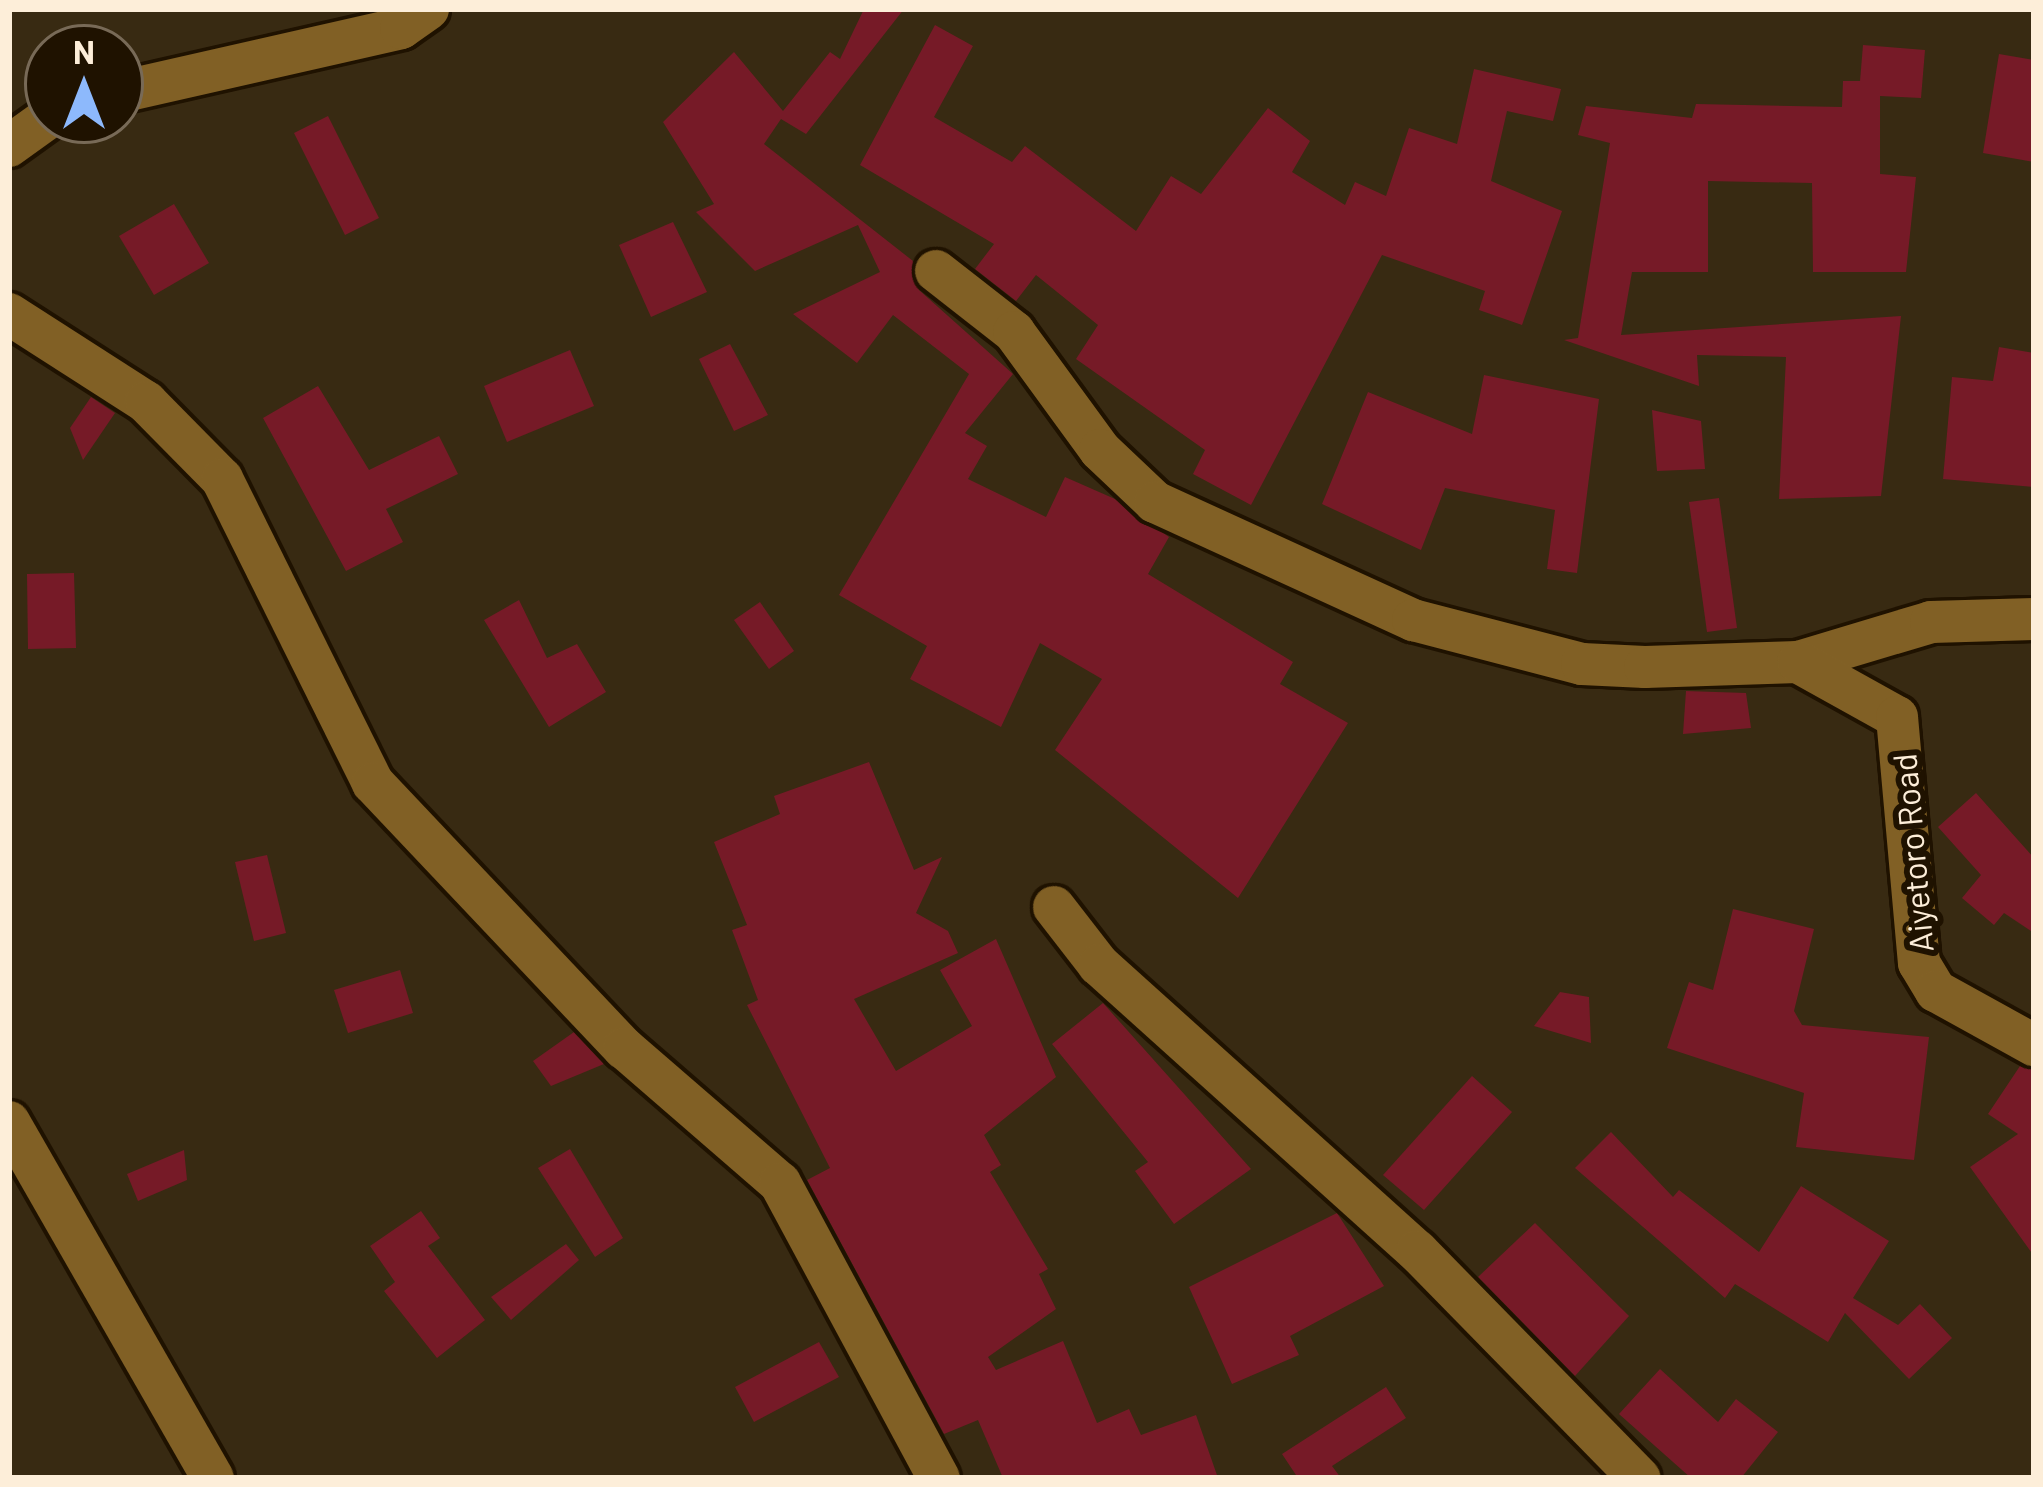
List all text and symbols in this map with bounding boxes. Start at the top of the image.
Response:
north arrow [24,24,144,144]
text: N [73,31,95,71]
street label: Aiyetoro Road [1885,752,1941,954]

